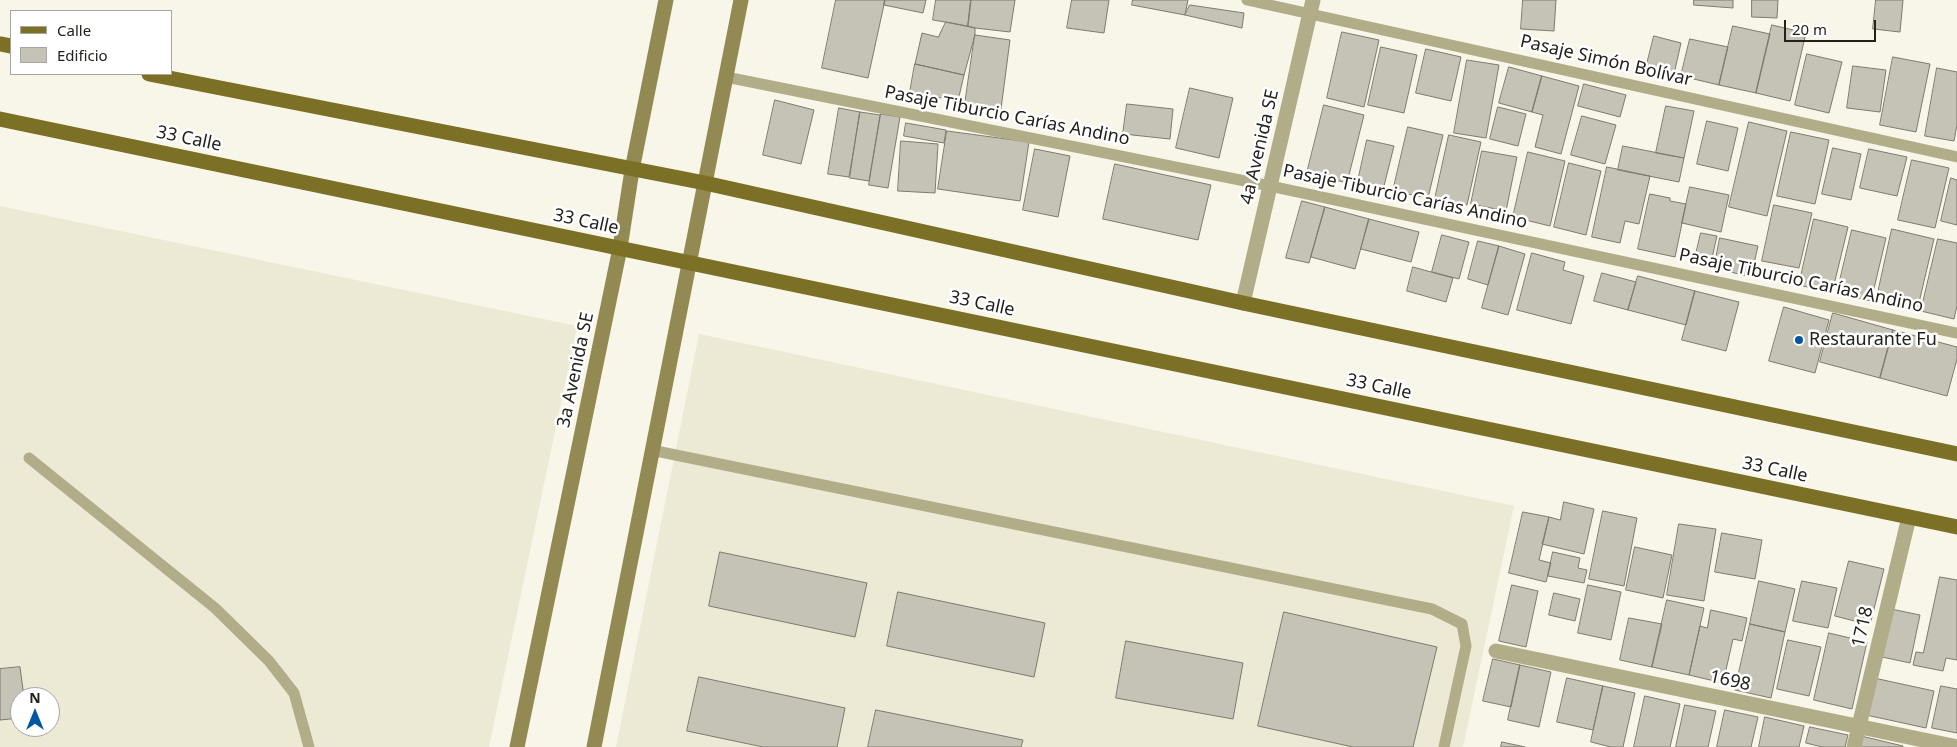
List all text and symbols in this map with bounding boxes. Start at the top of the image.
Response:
legend [10,10,172,75]
scale bar [1787,10,1880,42]
text: 20 m [1792,19,1827,39]
text: Calle [57,20,91,40]
street label: Pasaje Simón Bolívar [1518,31,1694,91]
text: Edificio [57,45,108,65]
street label: Pasaje Tiburcio Carías Andino [883,82,1131,150]
street label: 4a Avenida SE [1236,87,1284,207]
street label: 33 Calle [154,122,224,156]
street label: Pasaje Tiburcio Carías Andino [1281,161,1529,233]
street label: 33 Calle [551,205,621,239]
street label: Pasaje Tiburcio Carías Andino [1677,245,1925,317]
street label: 33 Calle [947,287,1017,321]
street label: 3a Avenida SE [553,310,599,430]
place label: Restaurante Fu [1809,329,1937,351]
marker: Restaurante Fu [1793,334,1805,346]
street label: 33 Calle [1344,370,1414,404]
street label: 33 Calle [1740,453,1810,487]
street label: 1718 [1848,605,1878,649]
street label: 1698 [1708,666,1752,696]
north arrow [10,687,60,737]
text: N [29,688,41,707]

